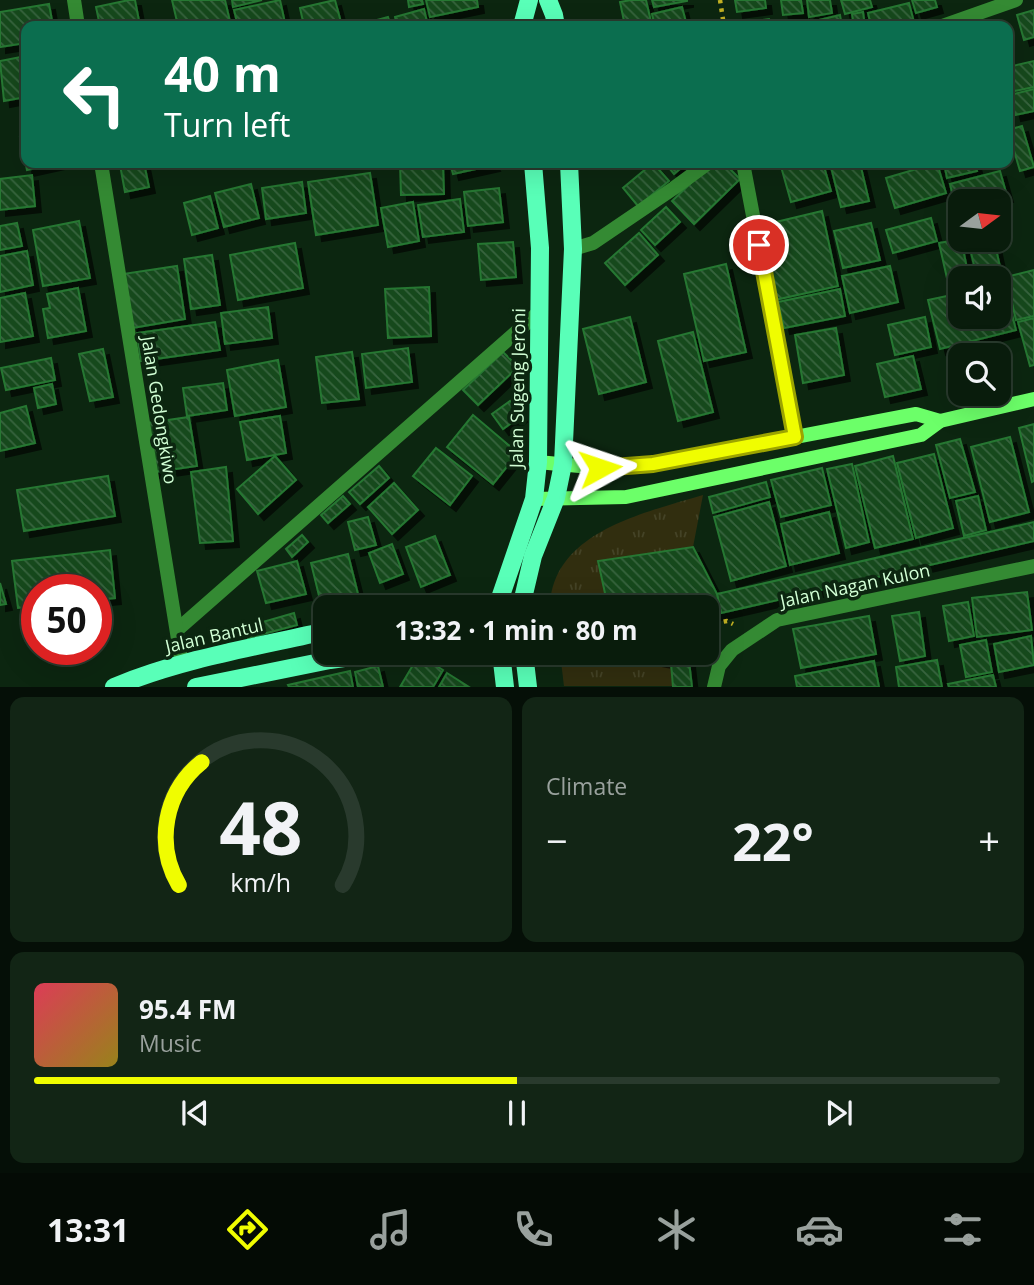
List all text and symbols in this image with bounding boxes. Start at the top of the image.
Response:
text: 40 m [164,40,281,106]
icon: left [49,49,140,140]
text: Turn left [164,103,290,146]
north arrow [948,189,1012,252]
map controls [948,189,1011,406]
pin [729,215,789,275]
icon: arrive [740,226,778,264]
button: sound [948,266,1011,329]
street label: Jalan Sugeng Jeroni [504,308,530,470]
street label: Jalan Gedongkiwo [136,332,184,486]
button: search [948,343,1011,406]
position arrow [563,431,637,505]
street label: Jalan Nagan Kulon [776,557,932,613]
speed limit sign: 50 [21,574,112,665]
street label: Jalan Bantul [161,612,265,658]
text: 13:32 · 1 min · 80 m [395,612,637,648]
text: Climate [546,770,627,802]
text: 48 [219,778,303,877]
text: 22° [732,805,814,876]
text: − [546,814,568,866]
text: + [978,814,1000,866]
text: km/h [231,865,291,899]
text: 95.4 FM [139,991,237,1027]
text: Music [139,1027,202,1059]
icon: previous [176,1094,214,1132]
icon: pause [498,1094,536,1132]
icon: next [820,1094,858,1132]
icon: directions [223,1205,272,1254]
icon: music [366,1205,415,1254]
icon: phone [509,1205,558,1254]
icon: climate [652,1205,701,1254]
icon: car [795,1205,844,1254]
icon: filters [938,1205,987,1254]
text: 13:31 [47,1208,129,1251]

